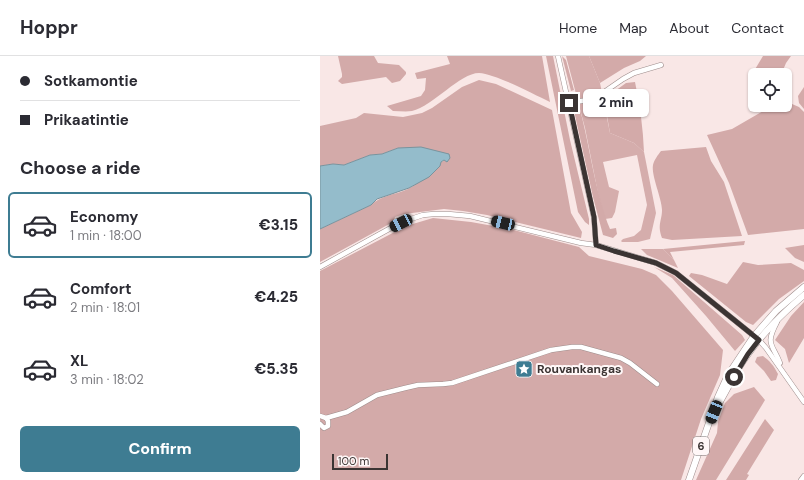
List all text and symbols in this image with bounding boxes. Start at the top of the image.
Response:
text: Hoppr [20,15,78,40]
text: Home [559,19,597,37]
text: Map [619,19,647,37]
text: About [669,19,709,37]
text: Contact [731,19,784,37]
map controls [748,68,792,112]
button: locate [748,68,792,112]
text: Sotkamontie [44,71,138,91]
callout: 2 min [583,89,649,117]
route end [560,94,578,112]
text: 2 min [599,94,633,111]
text: Prikaatintie [44,110,129,130]
text: Choose a ride [20,156,141,180]
icon: car [22,207,58,243]
text: Economy [70,207,138,227]
car [388,212,414,234]
car [490,214,516,232]
text: €3.15 [259,215,298,235]
text: 1 min · 18:00 [70,227,142,244]
icon: car [22,279,58,315]
text: Comfort [70,279,131,299]
text: €4.25 [254,287,298,307]
text: 2 min · 18:01 [70,299,140,316]
icon: car [22,351,58,387]
text: XL [70,351,88,371]
text: €5.35 [255,359,298,379]
place icon: Rouvankangas [514,359,534,379]
place label: Rouvankangas [537,361,622,377]
route start [725,368,743,386]
text: 3 min · 18:02 [70,371,144,388]
car [704,399,724,425]
button: Confirm [20,426,300,472]
road number: 6 [693,437,709,455]
scale bar [332,452,388,471]
text: 100 m [338,454,369,468]

